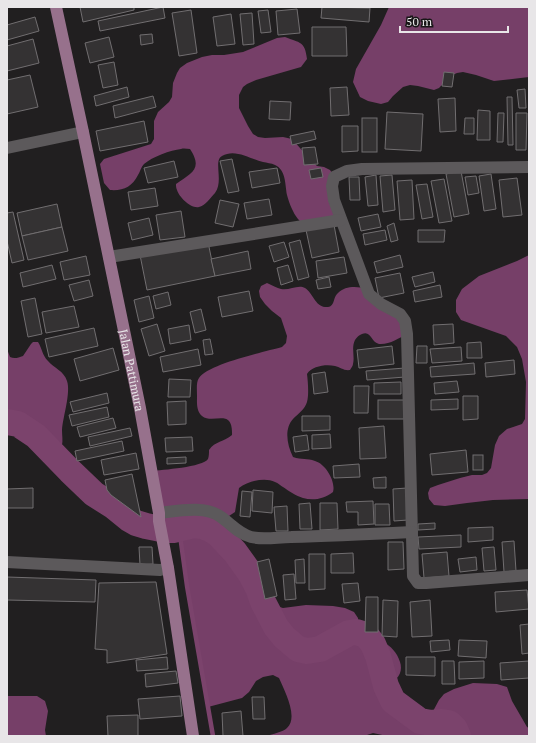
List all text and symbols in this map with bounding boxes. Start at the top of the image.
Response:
scale bar [400,8,508,34]
text: 50 m [406,14,433,29]
street label: Jalan Pattimura [116,328,148,412]

